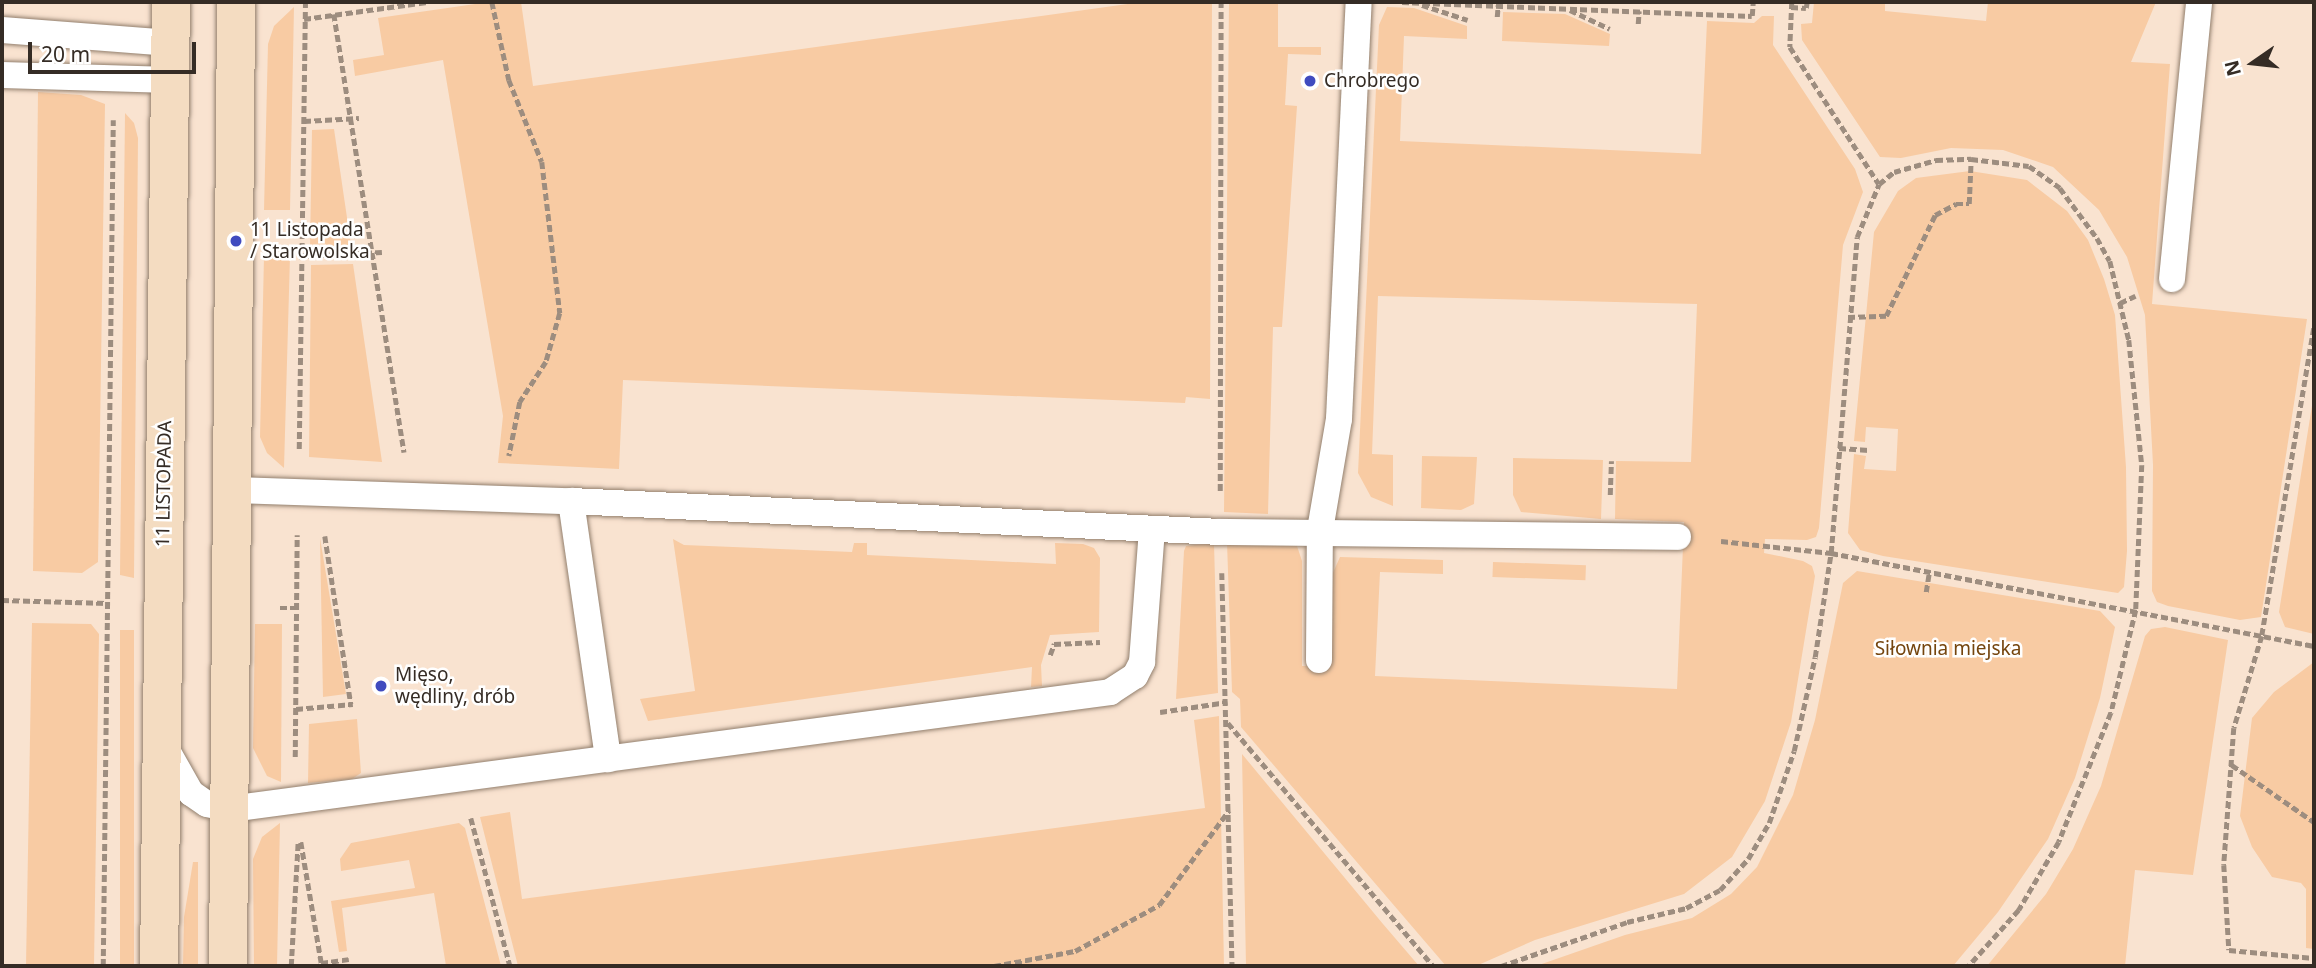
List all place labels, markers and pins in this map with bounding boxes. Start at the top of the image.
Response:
place label: Chrobrego [1324,70,1420,92]
marker: Chrobrego [1302,73,1318,89]
place label: 11 Listopada / Starowolska [250,219,370,263]
marker: 11 Listopada / Starowolska [228,233,244,249]
place label: Mięso, wędliny, drób [395,664,515,708]
marker: Mięso, wędliny, drób [373,678,389,694]

